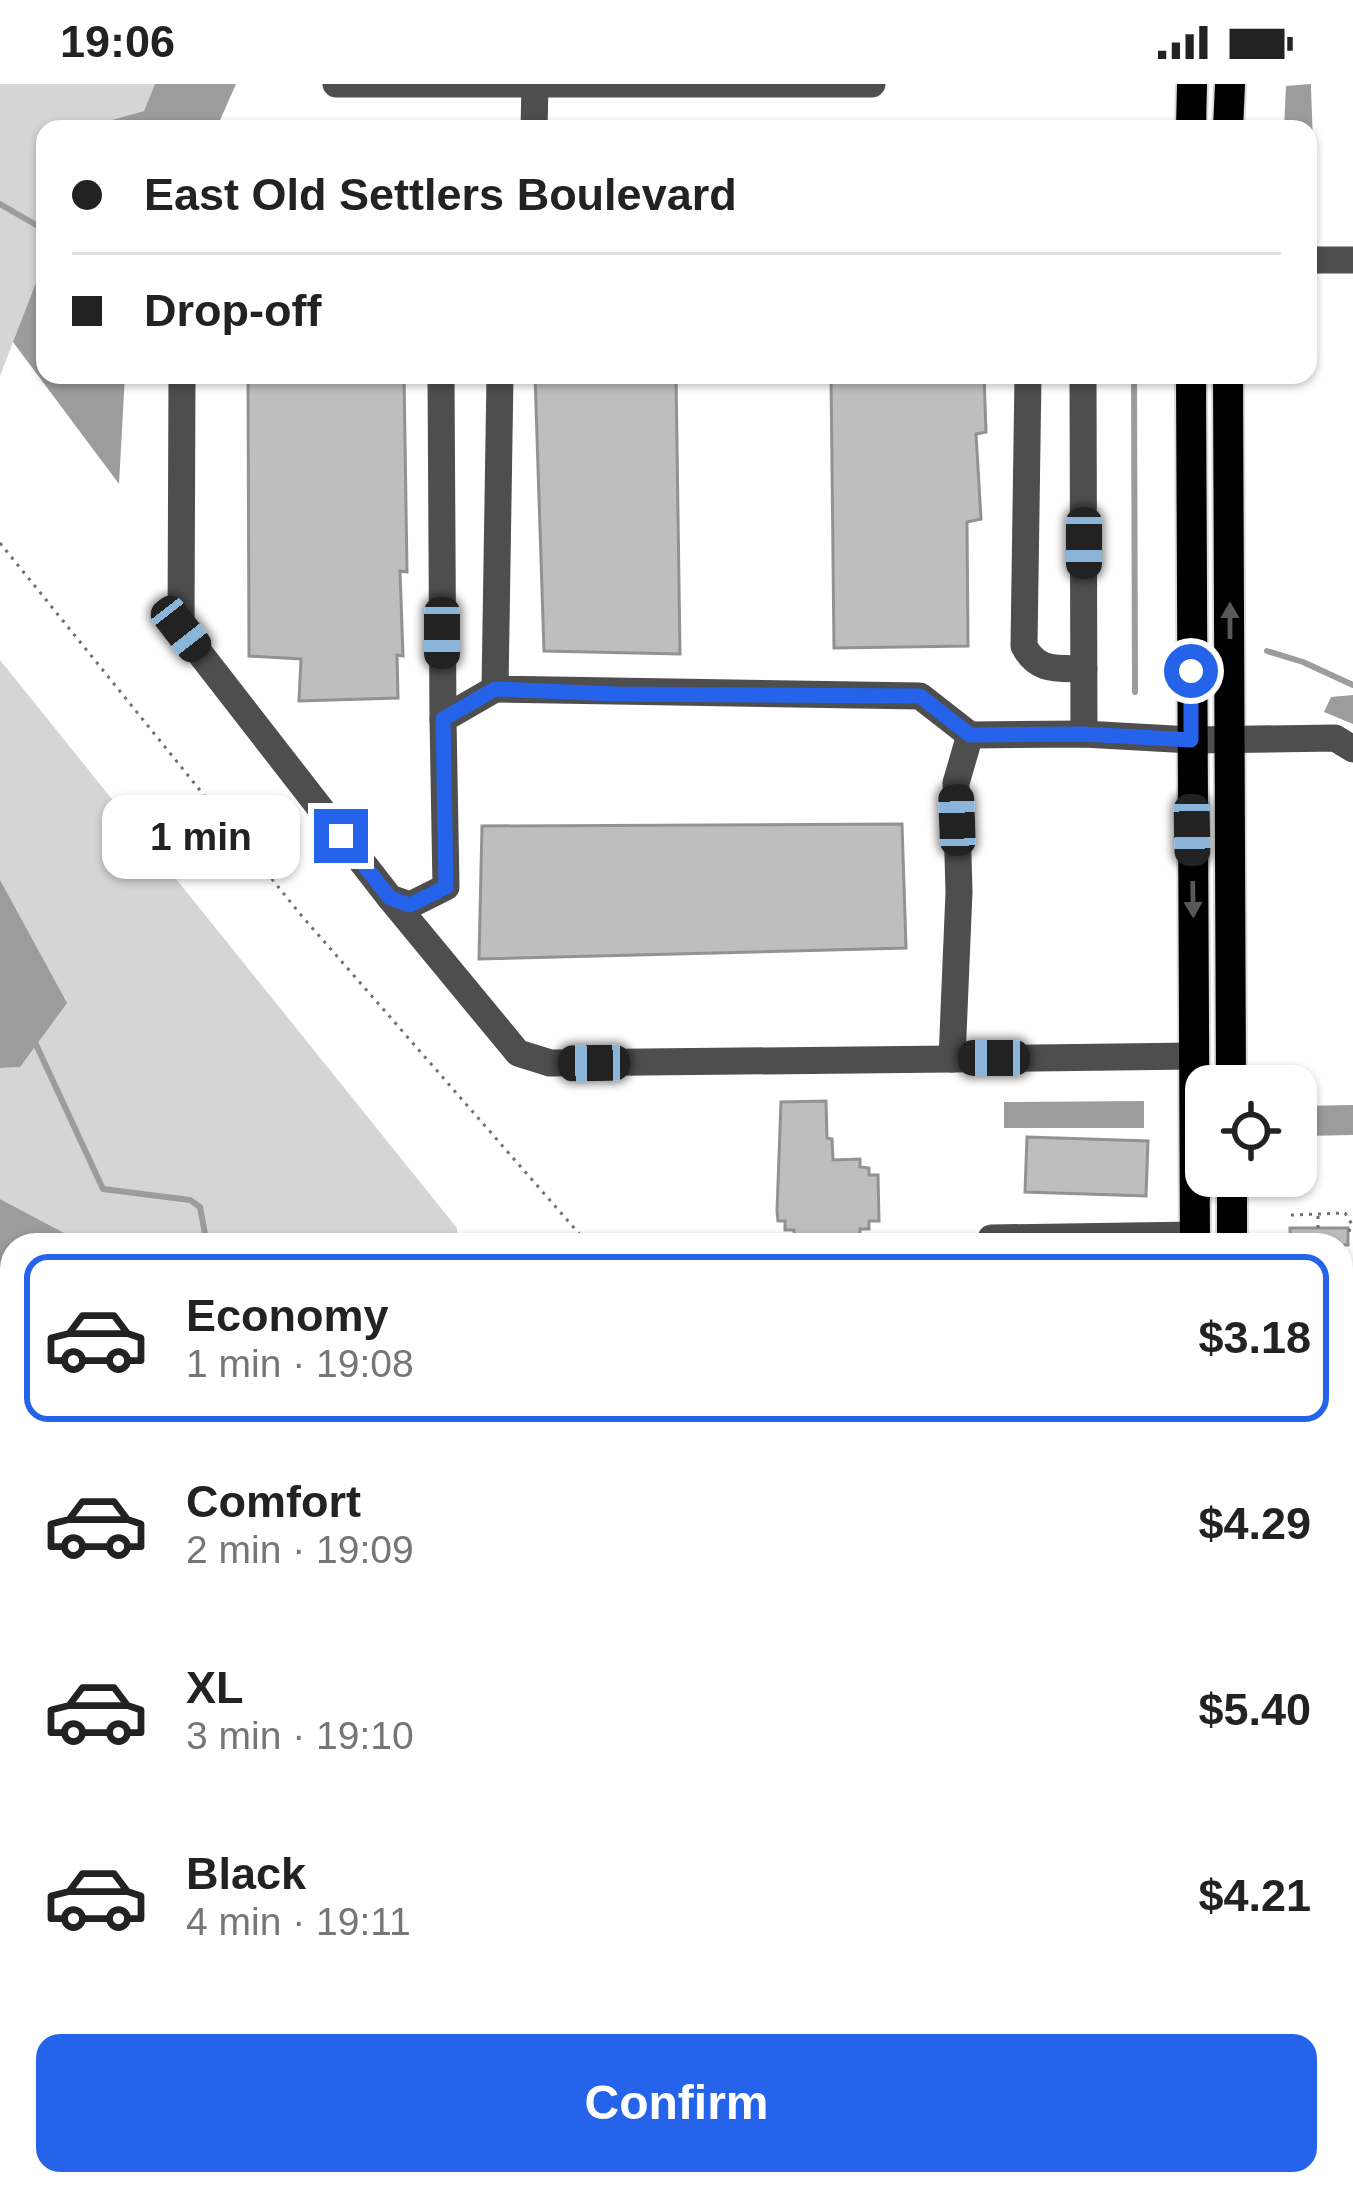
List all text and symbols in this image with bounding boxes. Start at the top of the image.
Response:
text: 19:06 [60,16,175,67]
text: East Old Settlers Boulevard [144,169,737,220]
text: Drop-off [144,285,321,336]
car [1066,507,1102,579]
car [145,590,217,668]
car [424,597,460,669]
one-way arrow [1220,601,1240,639]
route start [1164,644,1218,698]
car [938,783,976,857]
callout: 1 min [101,794,299,878]
car [1173,794,1211,866]
route end [314,809,368,863]
text: 1 min [150,815,252,858]
one-way arrow [1183,881,1203,919]
car [958,1040,1030,1076]
car [558,1044,630,1082]
map controls [1185,1065,1317,1197]
button: locate [1185,1065,1317,1197]
icon: car [42,1284,150,1392]
text: Economy [186,1290,389,1341]
text: $3.18 [1198,1312,1311,1363]
text: 1 min · 19:08 [186,1342,414,1385]
icon: car [42,1470,150,1578]
text: Comfort [186,1476,361,1527]
text: $4.29 [1198,1498,1311,1549]
text: 2 min · 19:09 [186,1528,414,1571]
icon: car [42,1656,150,1764]
text: XL [186,1662,244,1713]
text: $5.40 [1198,1684,1311,1735]
text: 3 min · 19:10 [186,1714,414,1757]
icon: car [42,1842,150,1950]
text: Black [186,1848,306,1899]
text: $4.21 [1198,1870,1311,1921]
text: 4 min · 19:11 [186,1900,411,1943]
button: Confirm [36,2034,1317,2172]

